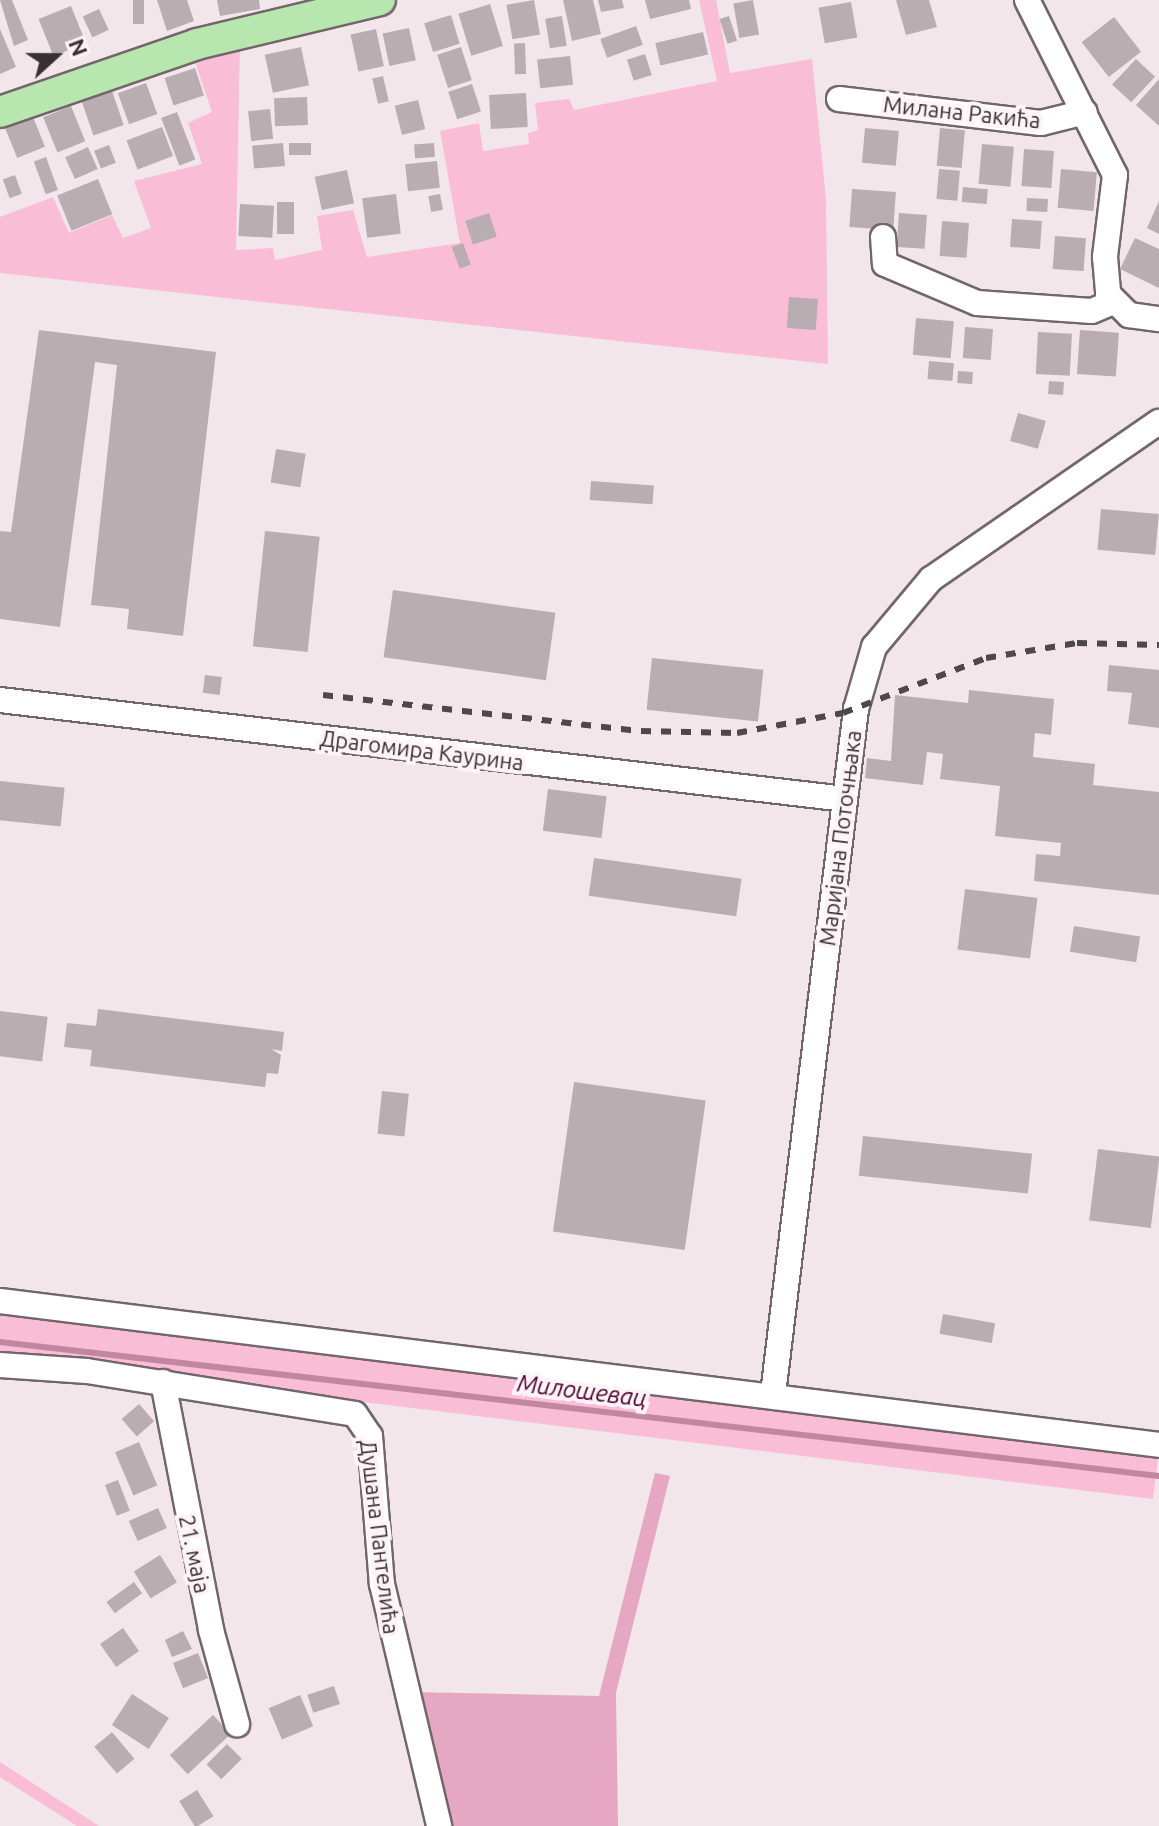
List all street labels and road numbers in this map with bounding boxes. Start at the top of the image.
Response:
street label: Милана Ракића [882,91,1042,133]
street label: Драгомира Каурина [319,724,525,776]
street label: Маријана Поточњака [814,729,866,947]
street label: Душана Пантелића [355,1438,405,1636]
street label: 21. маја [174,1513,216,1595]

